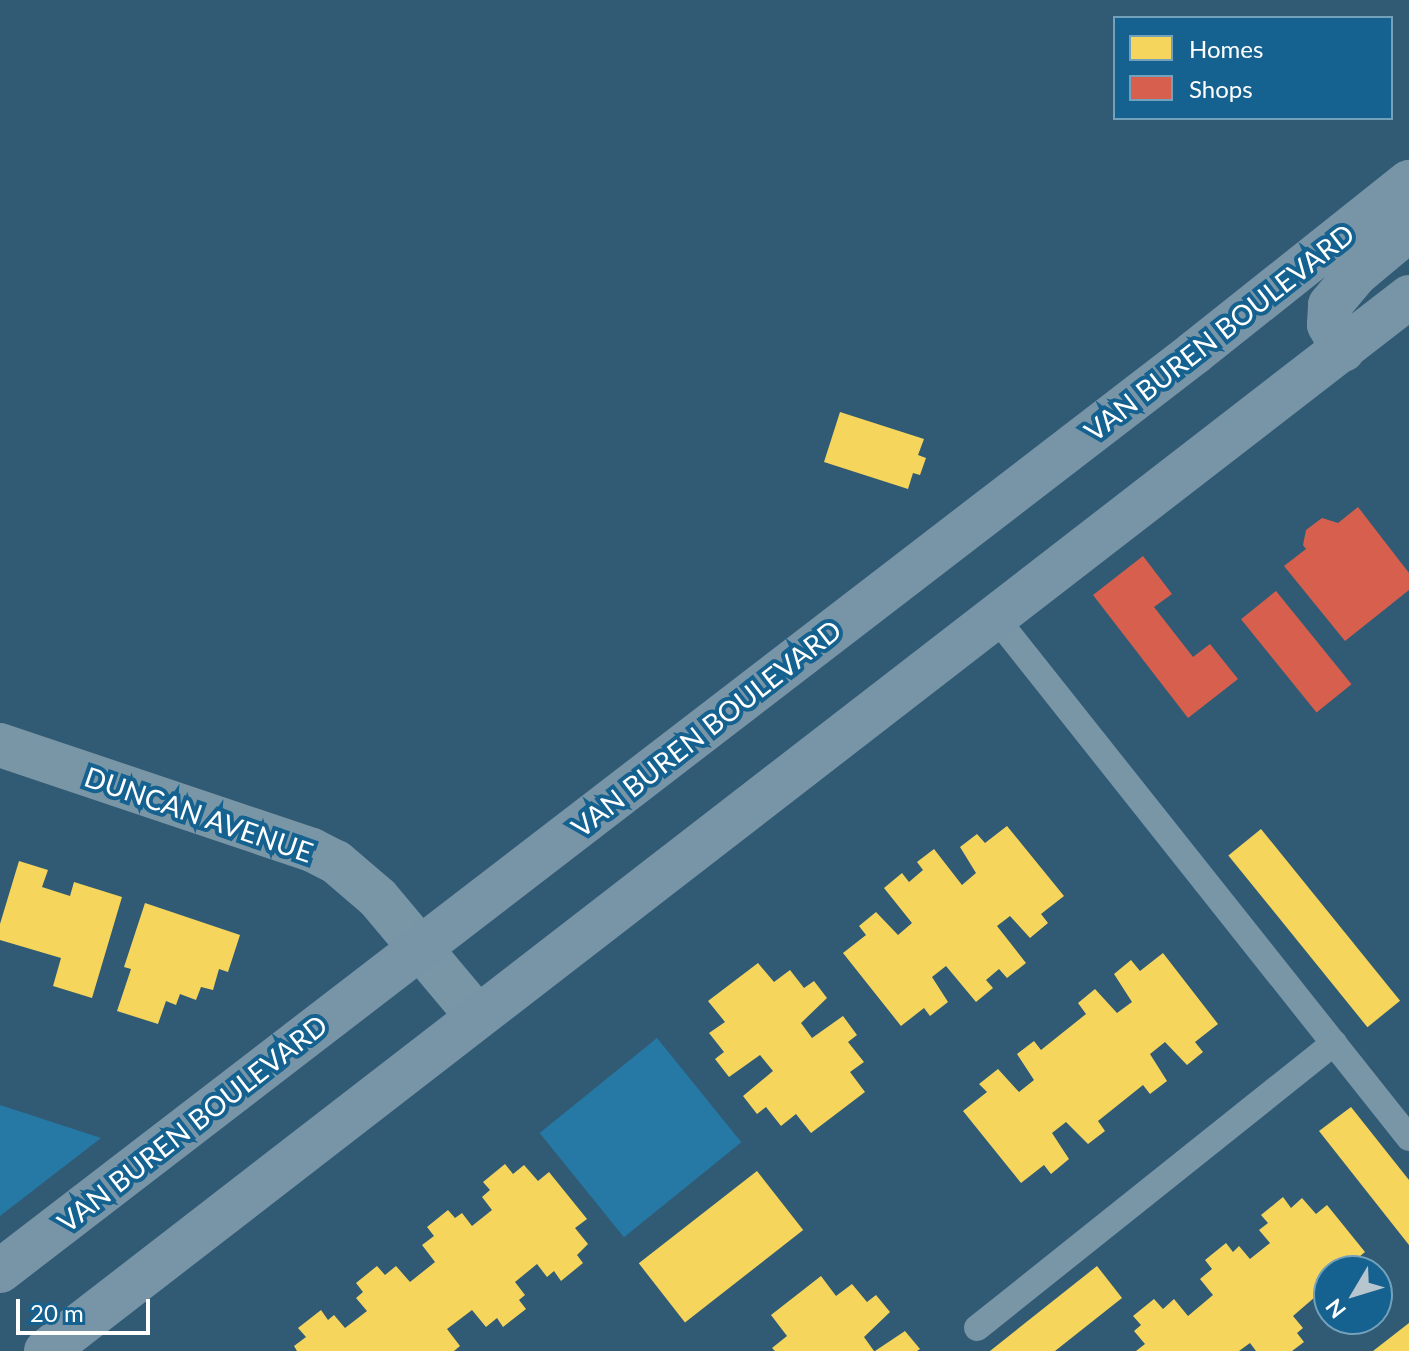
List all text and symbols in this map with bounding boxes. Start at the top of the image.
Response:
legend [1113,16,1393,120]
text: Homes [1189,34,1263,63]
text: Shops [1189,74,1253,103]
street label: VAN BUREN BOULEVARD [1078,216,1360,448]
street label: VAN BUREN BOULEVARD [565,612,847,844]
street label: DUNCAN AVENUE [80,759,318,869]
street label: VAN BUREN BOULEVARD [51,1007,333,1239]
north arrow [1313,1255,1393,1335]
scale bar [20,1283,154,1333]
text: N [1319,1294,1351,1324]
text: 20 m [30,1298,84,1327]

